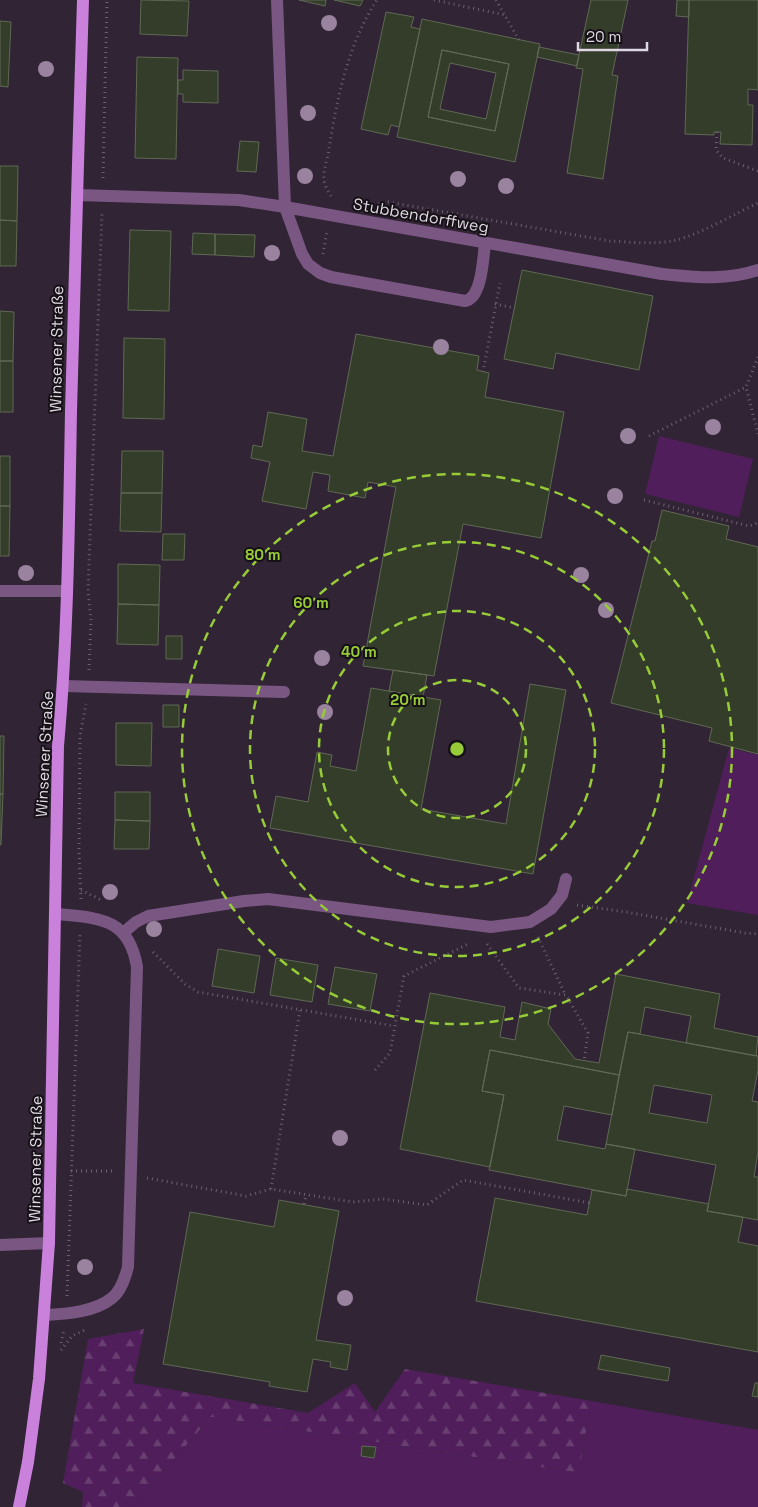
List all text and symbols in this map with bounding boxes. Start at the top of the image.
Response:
scale bar [578,20,647,52]
text: 20 m [586,27,621,46]
street label: Stubbendorffweg [351,193,491,238]
street label: Winsener Straße [45,285,68,413]
text: 80 m [245,545,281,564]
text: 60 m [293,593,329,612]
text: 40 m [341,642,377,661]
street label: Winsener Straße [31,690,58,818]
text: 20 m [390,690,426,709]
centre of rings [448,740,466,758]
street label: Winsener Straße [24,1095,47,1223]

